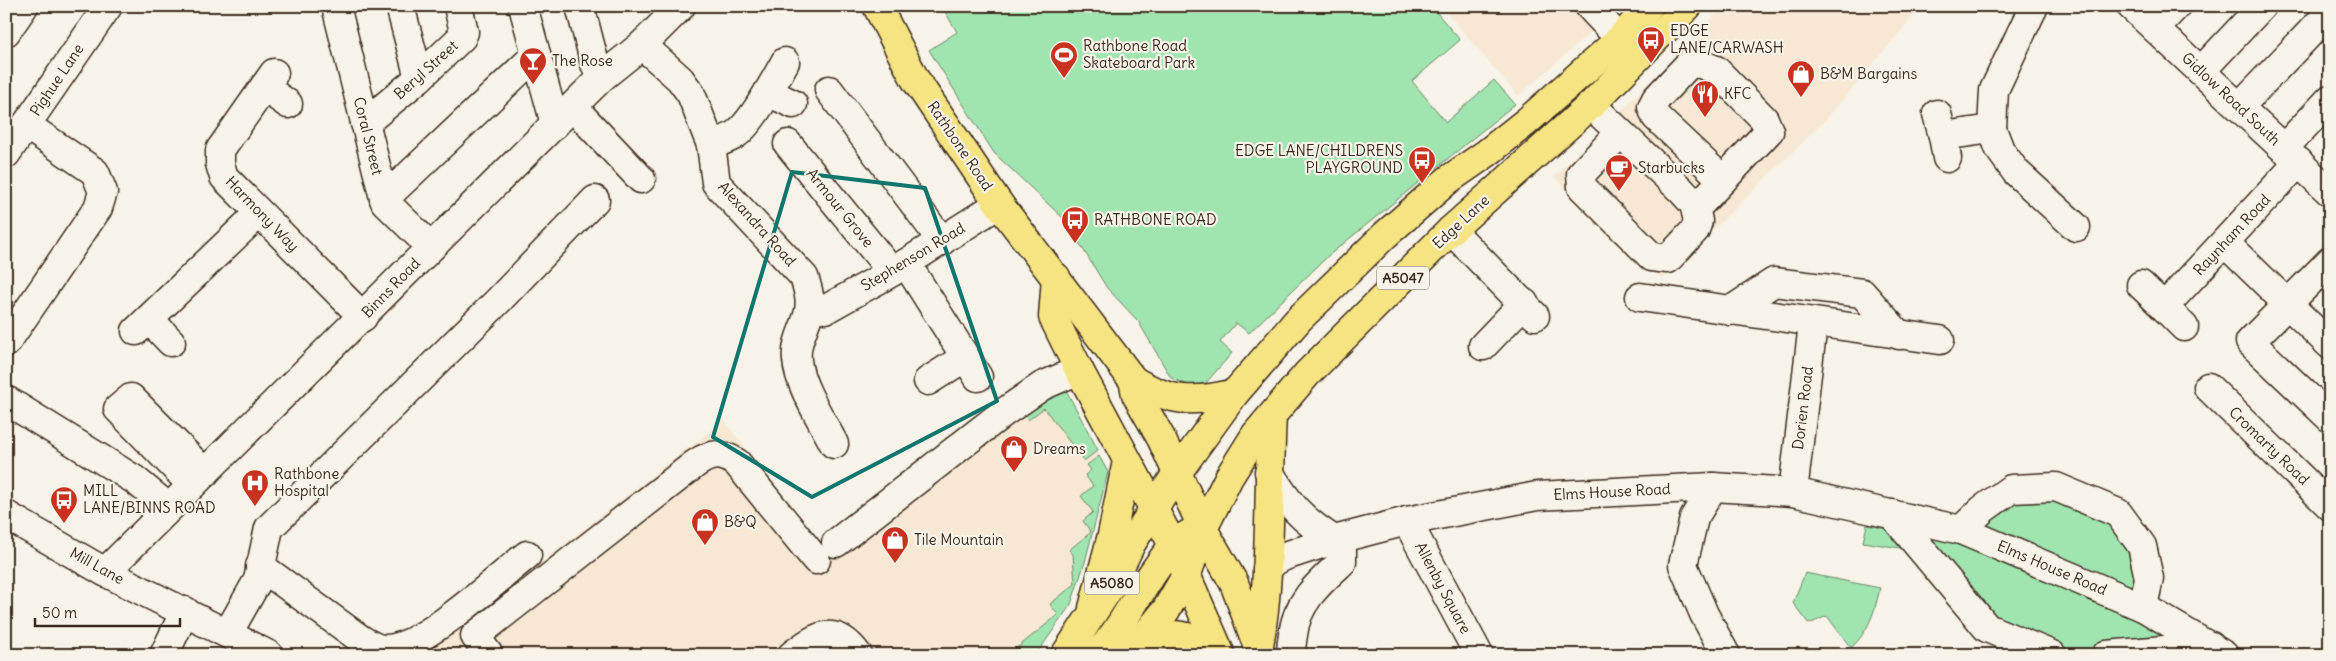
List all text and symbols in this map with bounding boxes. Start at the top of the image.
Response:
place label: EDGE LANE/CARWASH [1670,21,1784,57]
bus stop icon: EDGE LANE/CARWASH [1636,25,1666,64]
street label: Beryl Street [390,36,462,103]
place label: Rathbone Road Skateboard Park [1083,36,1195,72]
street label: Pighue Lane [25,40,88,119]
sports icon: Rathbone Road Skateboard Park [1049,40,1079,79]
bar icon: The Rose [518,46,548,85]
street label: Gidlow Road South [2178,48,2285,150]
place label: The Rose [552,51,613,70]
shop icon: B&M Bargains [1786,59,1816,98]
place label: B&M Bargains [1820,64,1917,83]
restaurant icon: KFC [1690,79,1720,118]
place label: KFC [1724,84,1752,103]
street label: Coral Street [350,95,387,177]
street label: Rathbone Road [923,97,997,194]
place label: EDGE LANE/CHILDRENS PLAYGROUND [1235,141,1403,177]
bus stop icon: EDGE LANE/CHILDRENS PLAYGROUND [1407,145,1437,184]
cafe icon: Starbucks [1604,153,1634,192]
place label: Starbucks [1638,158,1705,177]
street label: Armour Grove [803,164,878,251]
street label: Harmony Way [222,172,303,255]
street label: Alexandra Road [714,177,801,270]
street label: Raynham Road [2189,190,2274,279]
street label: Edge Lane [1428,191,1493,253]
bus stop icon: RATHBONE ROAD [1060,205,1090,244]
place label: RATHBONE ROAD [1094,210,1217,229]
street label: Stephenson Road [857,218,968,295]
street label: Binns Road [357,254,424,322]
road number: A5047 [1377,266,1429,290]
street label: Dorien Road [1788,365,1817,451]
street label: Cromarty Road [2225,403,2314,489]
shop icon: Dreams [999,434,1029,473]
place label: Dreams [1033,439,1086,458]
place label: Rathbone Hospital [274,464,339,500]
hospital icon: Rathbone Hospital [240,468,270,507]
street label: Elms House Road [1553,479,1671,504]
place label: MILL LANE/BINNS ROAD [83,481,216,517]
bus stop icon: MILL LANE/BINNS ROAD [49,485,79,524]
shop icon: B&Q [690,507,720,546]
place label: B&Q [724,512,757,531]
shop icon: Tile Mountain [880,525,910,564]
place label: Tile Mountain [914,530,1004,549]
street label: Elms House Road [1994,536,2110,599]
street label: Allenby Square [1411,539,1476,637]
street label: Mill Lane [67,543,128,588]
road number: A5080 [1084,572,1140,594]
scale bar [35,596,180,628]
text: 50 m [42,603,77,622]

